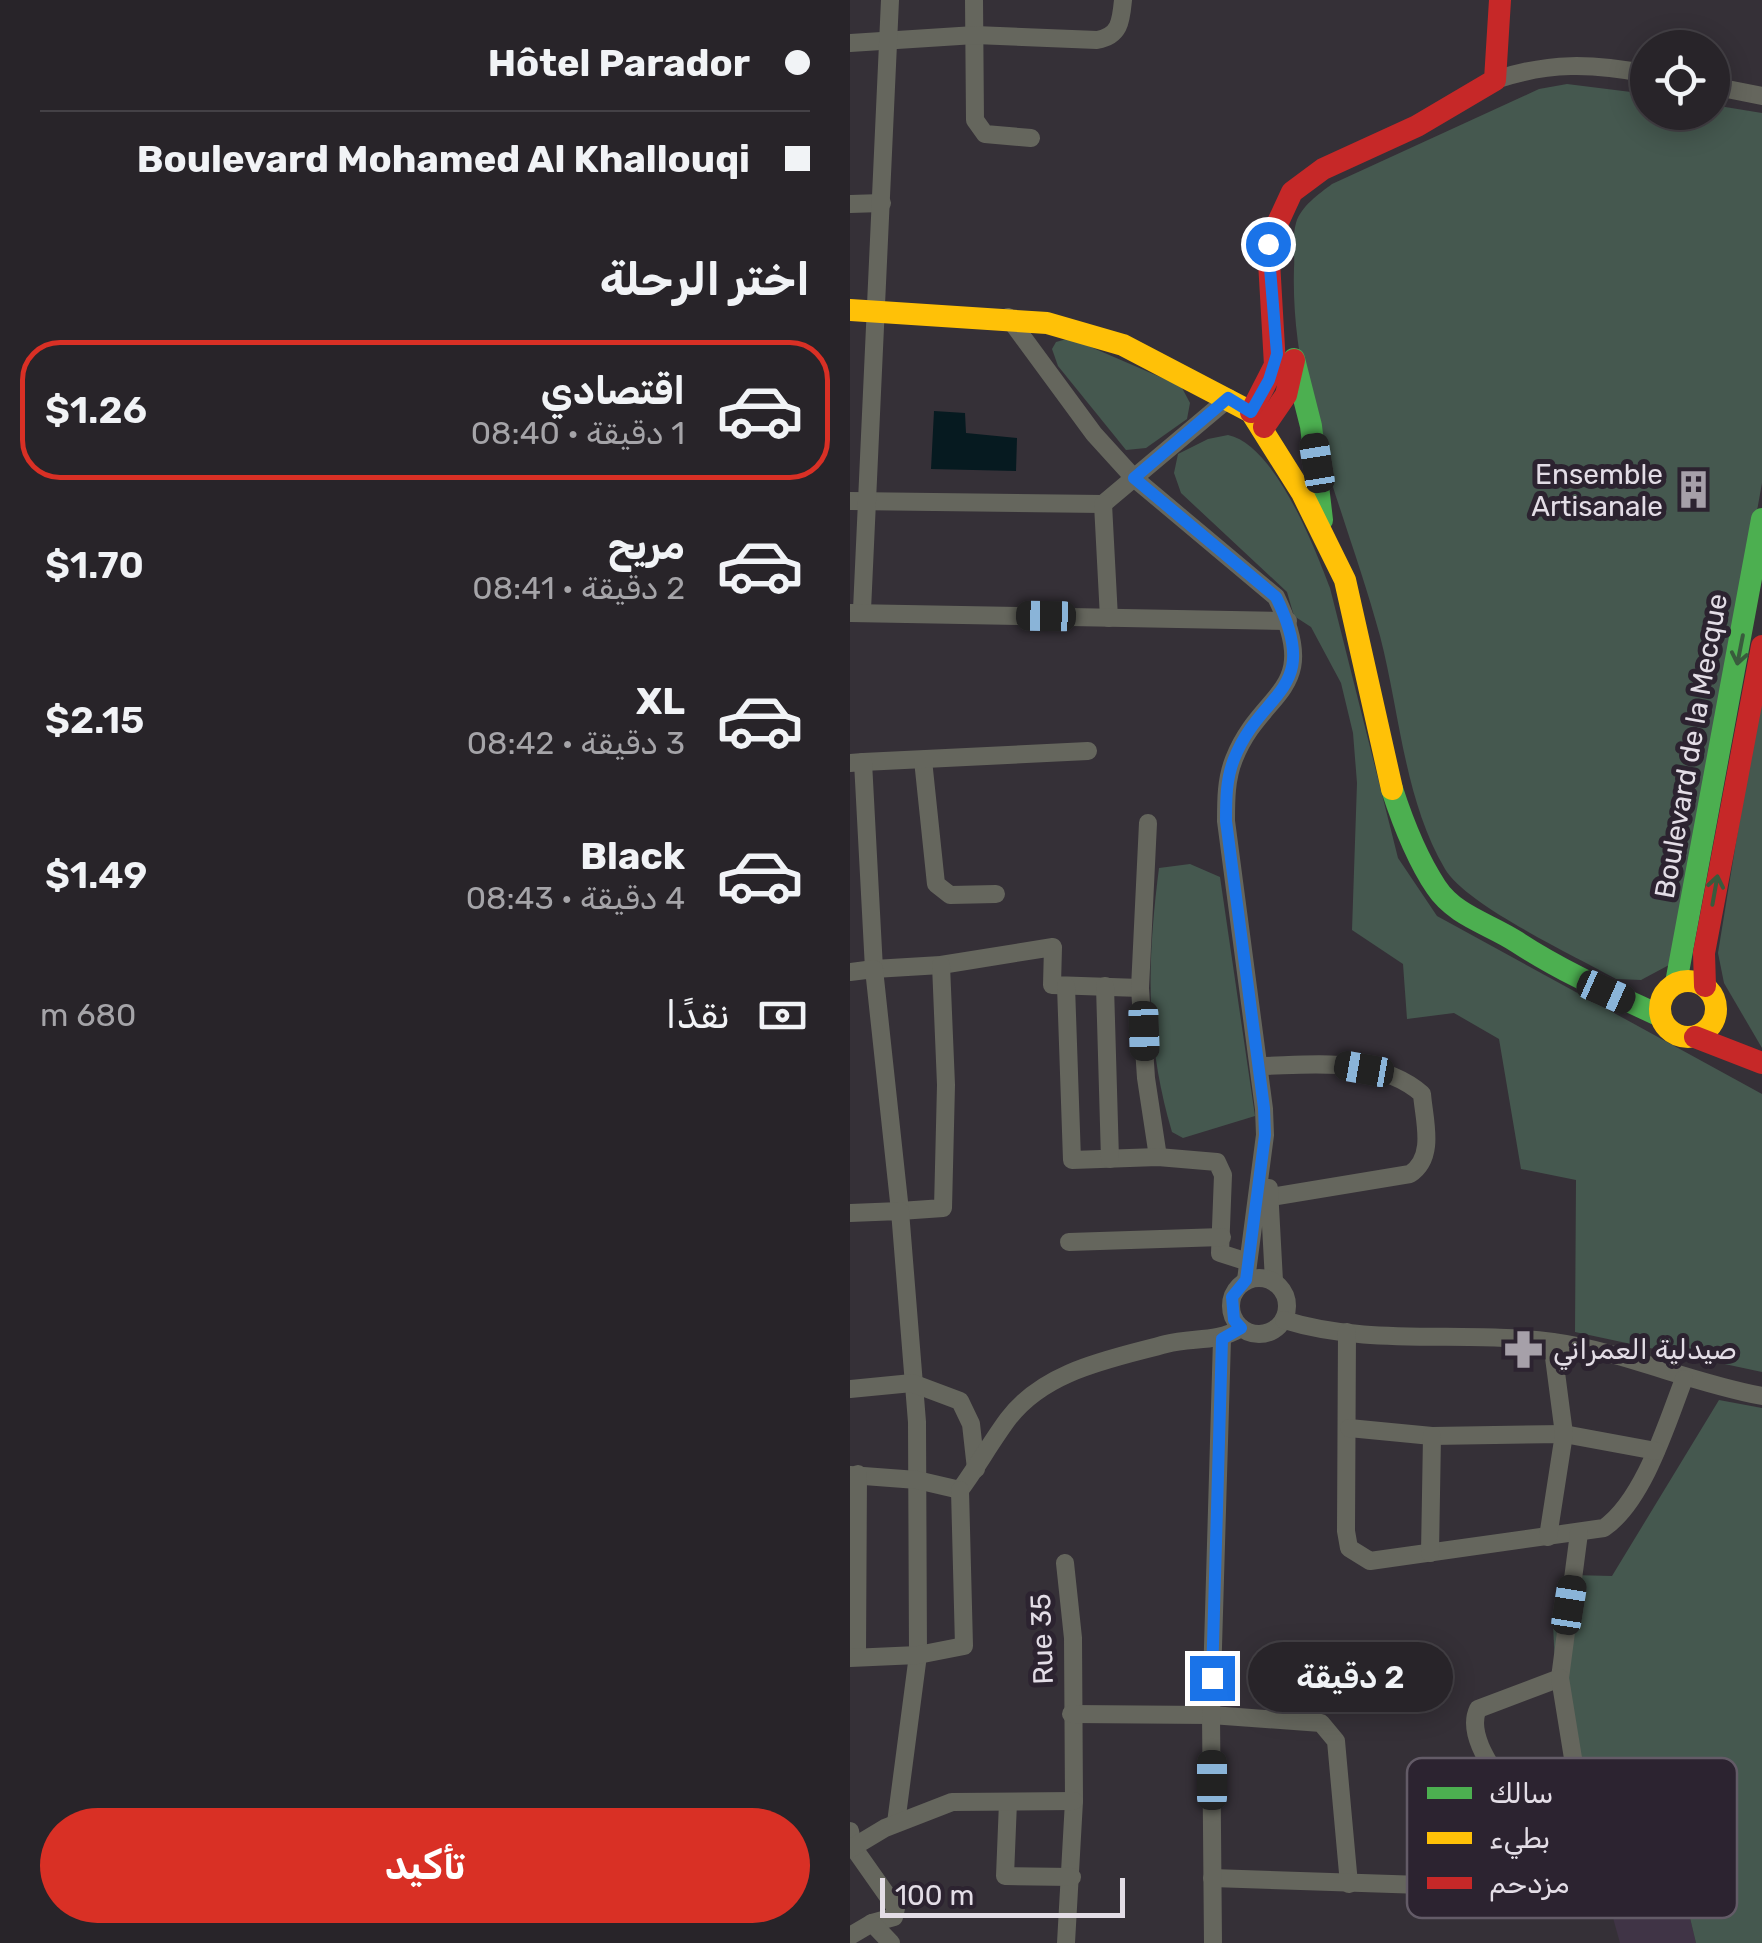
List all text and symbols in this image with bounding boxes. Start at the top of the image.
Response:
map controls [1630,30,1730,130]
button: locate [1630,30,1730,130]
text: Hôtel Parador [488,40,750,86]
text: Boulevard Mohamed Al Khallouqi [137,136,750,182]
route start [1246,222,1291,267]
text: اختر الرحلة [600,253,810,306]
icon: car [715,365,805,455]
text: اقتصادي [541,368,685,414]
text: $1.26 [45,387,147,433]
text: 1 دقيقة · 08:40 [471,414,685,452]
car [1297,431,1337,495]
place label: Ensemble Artisanale [1531,458,1663,523]
building icon: Ensemble Artisanale [1672,469,1714,511]
icon: car [715,520,805,610]
text: مريح [608,523,685,569]
text: $1.70 [45,542,144,588]
text: 2 دقيقة · 08:41 [472,569,685,607]
street label: Boulevard de la Mecque [1648,591,1734,901]
car [1016,600,1076,632]
one-way arrow [1729,633,1748,665]
icon: car [715,675,805,765]
text: XL [636,678,685,724]
text: $2.15 [45,697,144,743]
text: 3 دقيقة · 08:42 [467,724,685,762]
icon: car [715,830,805,920]
text: Black [580,833,685,879]
text: $1.49 [45,852,147,898]
one-way arrow [1706,874,1725,906]
text: 4 دقيقة · 08:43 [466,879,685,917]
car [1572,966,1640,1018]
icon: cash [755,988,810,1043]
text: نقدًا [666,992,730,1038]
text: 680 m [40,996,136,1034]
car [1128,1000,1160,1062]
car [1332,1049,1396,1089]
pharmacy icon: صيدلية العمراني [1502,1328,1544,1370]
place label: صيدلية العمراني [1553,1333,1737,1371]
car [1549,1573,1589,1637]
street label: Rue 35 [1024,1593,1060,1685]
callout: 2 دقيقة [1247,1643,1452,1713]
route end [1190,1656,1235,1701]
text: 2 دقيقة [1296,1658,1405,1696]
car [1197,1750,1227,1810]
legend [1407,1758,1737,1918]
text: سالك [1489,1777,1553,1810]
button: تأكيد [40,1808,810,1923]
text: بطيء [1489,1822,1550,1860]
text: مزدحم [1489,1867,1569,1902]
scale bar [880,1873,1125,1918]
text: 100 m [895,1879,974,1912]

